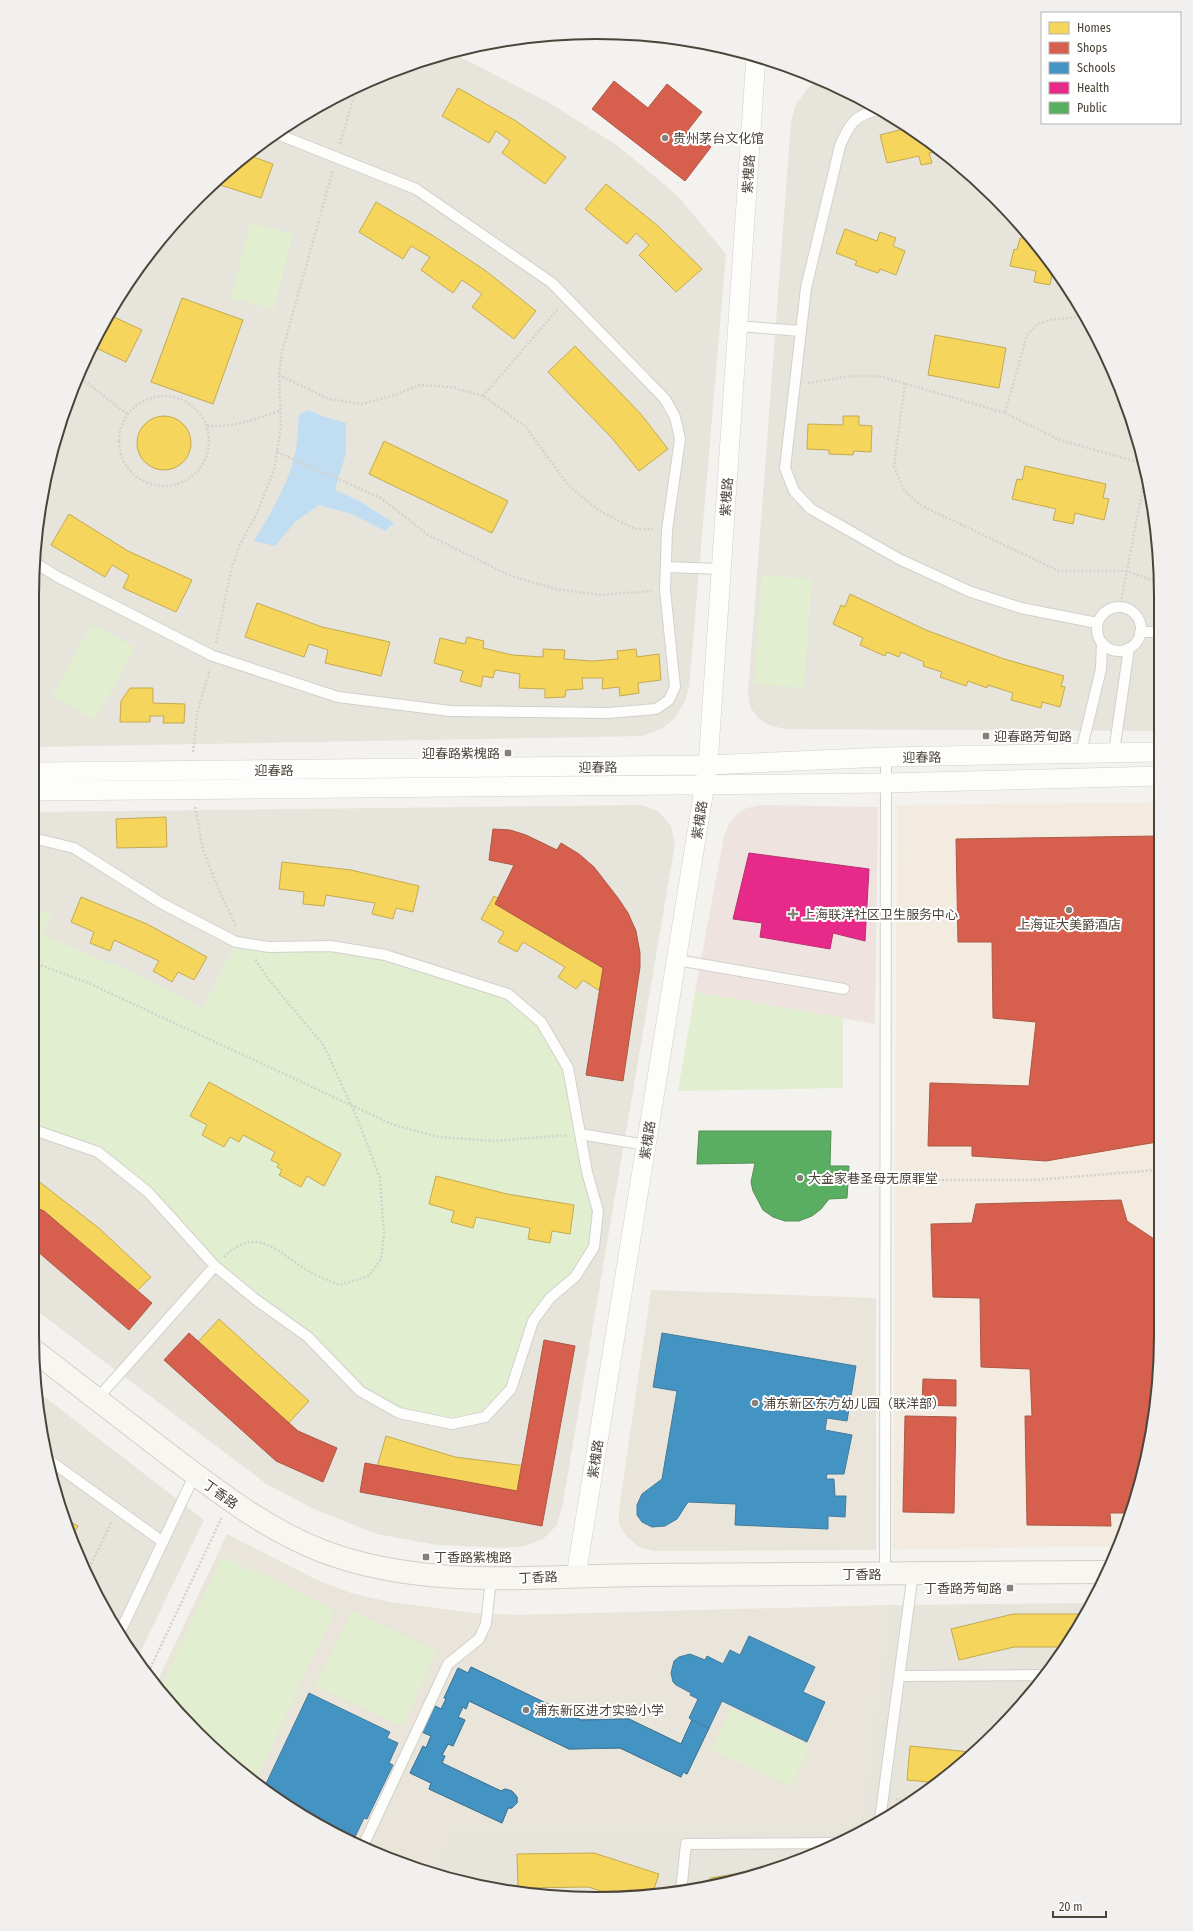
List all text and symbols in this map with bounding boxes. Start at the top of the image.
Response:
legend [1041,12,1181,124]
text: Homes [1077,21,1111,35]
text: Shops [1077,41,1107,55]
text: Schools [1077,61,1115,75]
text: Health [1077,81,1109,95]
text: Public [1077,101,1107,115]
place label: 贵州茅台文化馆 [673,131,764,146]
marker: 贵州茅台文化馆 [660,133,670,143]
street label: 紫槐路 [740,154,757,194]
street label: 紫槐路 [718,477,735,517]
place label: 迎春路芳甸路 [994,729,1072,744]
marker: 迎春路芳甸路 [981,731,991,741]
place label: 迎春路紫槐路 [422,746,500,761]
marker: 迎春路紫槐路 [503,748,513,758]
street label: 迎春路 [902,750,942,765]
street label: 迎春路 [578,760,618,775]
street label: 迎春路 [254,763,294,778]
street label: 紫槐路 [689,800,710,841]
marker: 上海证大美爵酒店 [1064,905,1074,915]
place label: 上海联洋社区卫生服务中心 [802,907,958,922]
marker: 上海联洋社区卫生服务中心 [787,908,799,920]
place label: 上海证大美爵酒店 [1017,917,1121,932]
street label: 紫槐路 [637,1120,658,1161]
place label: 大金家巷圣母无原罪堂 [808,1171,938,1186]
marker: 大金家巷圣母无原罪堂 [795,1173,805,1183]
place label: 浦东新区东方幼儿园（联洋部） [763,1396,945,1411]
marker: 浦东新区东方幼儿园（联洋部） [750,1398,760,1408]
street label: 紫槐路 [585,1439,606,1480]
street label: 丁香路 [201,1477,241,1512]
place label: 丁香路紫槐路 [434,1550,512,1565]
marker: 丁香路紫槐路 [421,1552,431,1562]
street label: 丁香路 [842,1567,882,1582]
street label: 丁香路 [518,1569,558,1586]
place label: 丁香路芳甸路 [924,1581,1002,1596]
marker: 丁香路芳甸路 [1005,1583,1015,1593]
place label: 浦东新区进才实验小学 [534,1703,664,1718]
marker: 浦东新区进才实验小学 [521,1705,531,1715]
scale bar [1053,1893,1106,1919]
text: 20 m [1059,1900,1083,1914]

